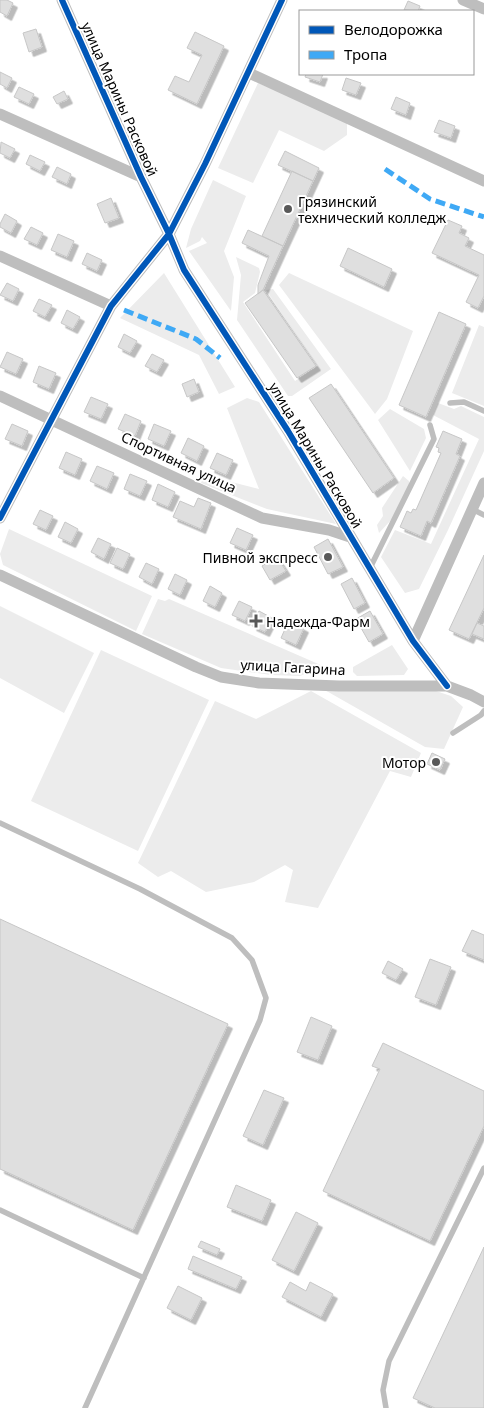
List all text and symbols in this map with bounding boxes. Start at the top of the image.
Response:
legend [299,10,474,75]
street label: улица Марины Расковой [77,19,163,179]
text: Велодорожка [344,19,443,39]
text: Тропа [344,44,387,64]
place label: Грязинский технический колледж [298,192,447,227]
marker: Грязинский технический колледж [282,203,294,215]
street label: улица Марины Расковой [265,379,367,531]
street label: Спортивная улица [118,427,240,497]
place label: Пивной экспресс [203,548,318,567]
marker: Пивной экспресс [322,551,334,563]
place label: Надежда-Фарм [266,612,370,631]
marker: Надежда-Фарм [250,615,262,627]
street label: улица Гагарина [240,655,346,679]
place label: Мотор [382,753,426,772]
marker: Мотор [430,756,442,768]

